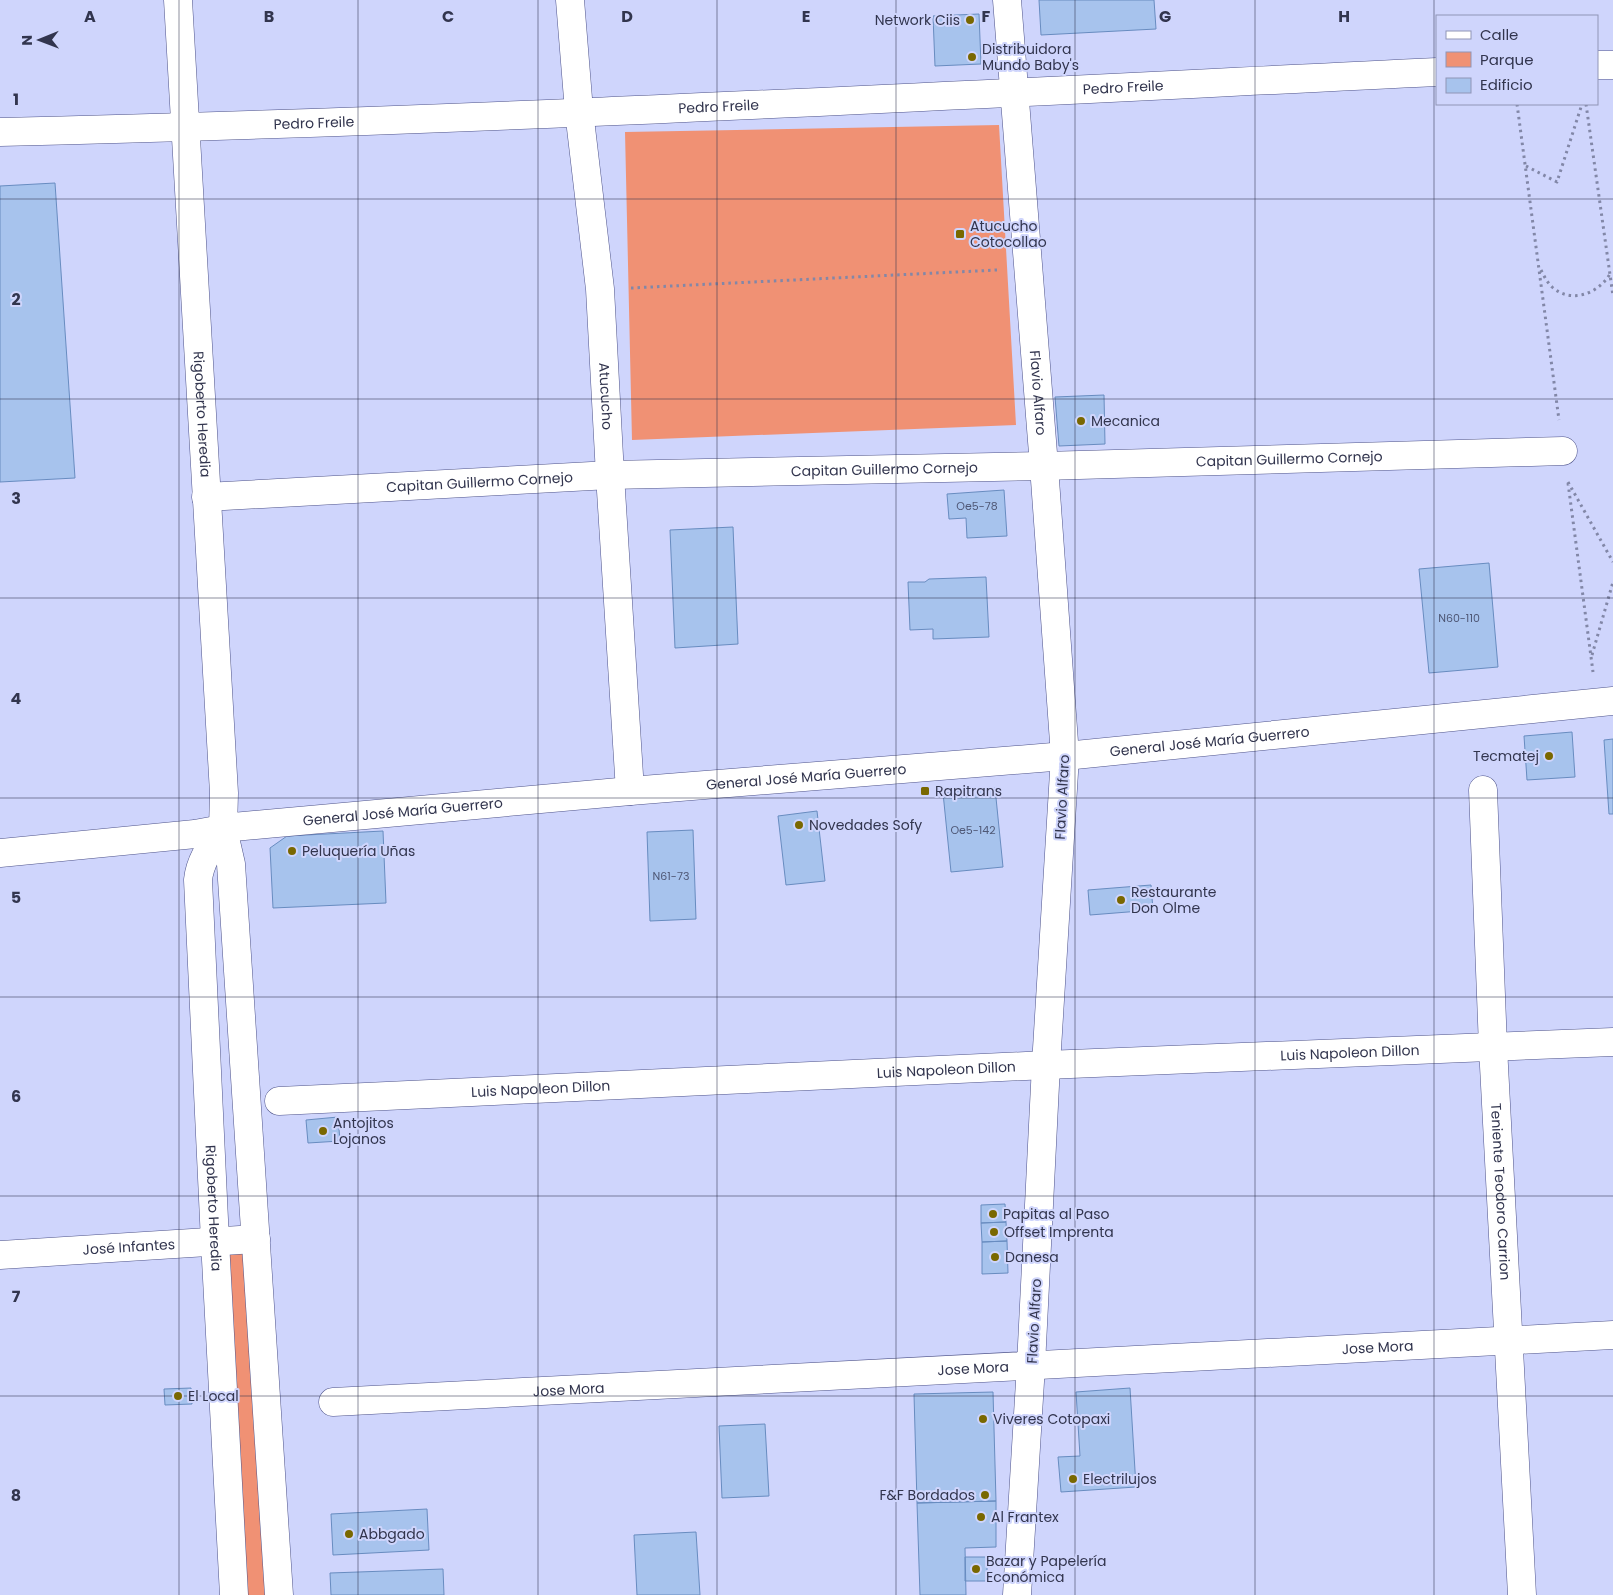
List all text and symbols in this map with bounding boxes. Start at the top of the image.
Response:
text: A [84,5,96,28]
text: B [264,5,274,28]
text: C [442,5,454,28]
text: D [621,5,633,28]
text: E [802,5,810,28]
text: F [982,5,991,28]
text: G [1159,5,1171,28]
text: H [1338,5,1350,28]
place label: Network Ciis [875,10,960,30]
marker: Network Ciis [964,14,976,26]
north arrow [15,15,65,65]
legend [1436,15,1598,105]
text: Calle [1480,24,1518,45]
text: N [17,35,37,46]
place label: Distribuidora Mundo Baby's [982,39,1079,75]
text: Parque [1480,49,1533,70]
marker: Distribuidora Mundo Baby's [966,51,978,63]
text: Edificio [1480,74,1533,95]
street label: Pedro Freile [1082,75,1164,99]
text: 1 [13,88,19,111]
street label: Pedro Freile [678,95,760,118]
street label: Pedro Freile [273,111,355,134]
place label: Atucucho Cotocollao [970,216,1047,252]
marker: Atucucho Cotocollao [954,228,966,240]
text: 2 [11,288,21,311]
street label: Flavio Alfaro [1025,350,1052,436]
street label: Rigoberto Heredia [188,351,216,478]
street label: Atucucho [594,362,618,430]
place label: Mecanica [1091,411,1160,431]
marker: Mecanica [1075,415,1087,427]
street label: Capitan Guillermo Cornejo [1195,446,1383,472]
street label: Capitan Guillermo Cornejo [791,457,978,481]
street label: Capitan Guillermo Cornejo [386,467,573,497]
text: 3 [11,487,21,510]
house number: Oe5-78 [956,498,998,514]
house number: N60-110 [1438,610,1480,626]
text: 4 [11,687,22,710]
street label: General José María Guerrero [1109,722,1311,761]
place label: Tecmatej [1473,746,1539,766]
marker: Tecmatej [1543,750,1555,762]
street label: Flavio Alfaro [1050,754,1074,840]
street label: General José María Guerrero [705,759,907,795]
place label: Rapitrans [935,781,1002,801]
marker: Rapitrans [919,785,931,797]
street label: General José María Guerrero [302,793,504,831]
place label: Novedades Sofy [809,815,922,835]
marker: Novedades Sofy [793,819,805,831]
house number: Oe5-142 [950,822,996,838]
place label: Peluquería Uñas [302,841,415,861]
marker: Peluquería Uñas [286,845,298,857]
house number: N61-73 [653,868,689,884]
place label: Restaurante Don Olme [1131,882,1217,918]
text: 5 [11,886,21,909]
marker: Restaurante Don Olme [1115,894,1127,906]
street label: Luis Napoleon Dillon [1280,1040,1420,1065]
street label: Luis Napoleon Dillon [876,1056,1016,1083]
street label: Luis Napoleon Dillon [471,1075,611,1102]
text: 6 [11,1085,21,1108]
street label: Teniente Teodoro Carrion [1486,1102,1515,1281]
place label: Antojitos Lojanos [333,1113,394,1149]
marker: Antojitos Lojanos [317,1125,329,1137]
street label: Rigoberto Heredia [200,1145,227,1272]
place label: Papitas al Paso [1003,1204,1110,1224]
marker: Papitas al Paso [987,1208,999,1220]
place label: Offset Imprenta [1004,1222,1114,1242]
marker: Offset Imprenta [988,1226,1000,1238]
street label: José Infantes [82,1234,176,1260]
place label: Danesa [1005,1247,1059,1267]
marker: Danesa [989,1251,1001,1263]
street label: Flavio Alfaro [1022,1278,1046,1364]
text: 7 [12,1285,21,1308]
street label: Jose Mora [1341,1335,1414,1359]
street label: Jose Mora [937,1357,1010,1380]
street label: Jose Mora [532,1378,605,1402]
place label: El Local [188,1386,239,1406]
marker: El Local [172,1390,184,1402]
place label: Viveres Cotopaxi [993,1409,1110,1429]
marker: Viveres Cotopaxi [977,1413,989,1425]
place label: Electrilujos [1083,1469,1157,1489]
marker: Electrilujos [1067,1473,1079,1485]
text: 8 [11,1484,21,1507]
place label: F&F Bordados [879,1485,975,1505]
marker: F&F Bordados [979,1489,991,1501]
place label: Al Frantex [991,1507,1059,1527]
marker: Al Frantex [975,1511,987,1523]
place label: Abbgado [359,1524,425,1544]
marker: Abbgado [343,1528,355,1540]
place label: Bazar y Papelería Económica [986,1551,1106,1587]
marker: Bazar y Papelería Económica [970,1563,982,1575]

